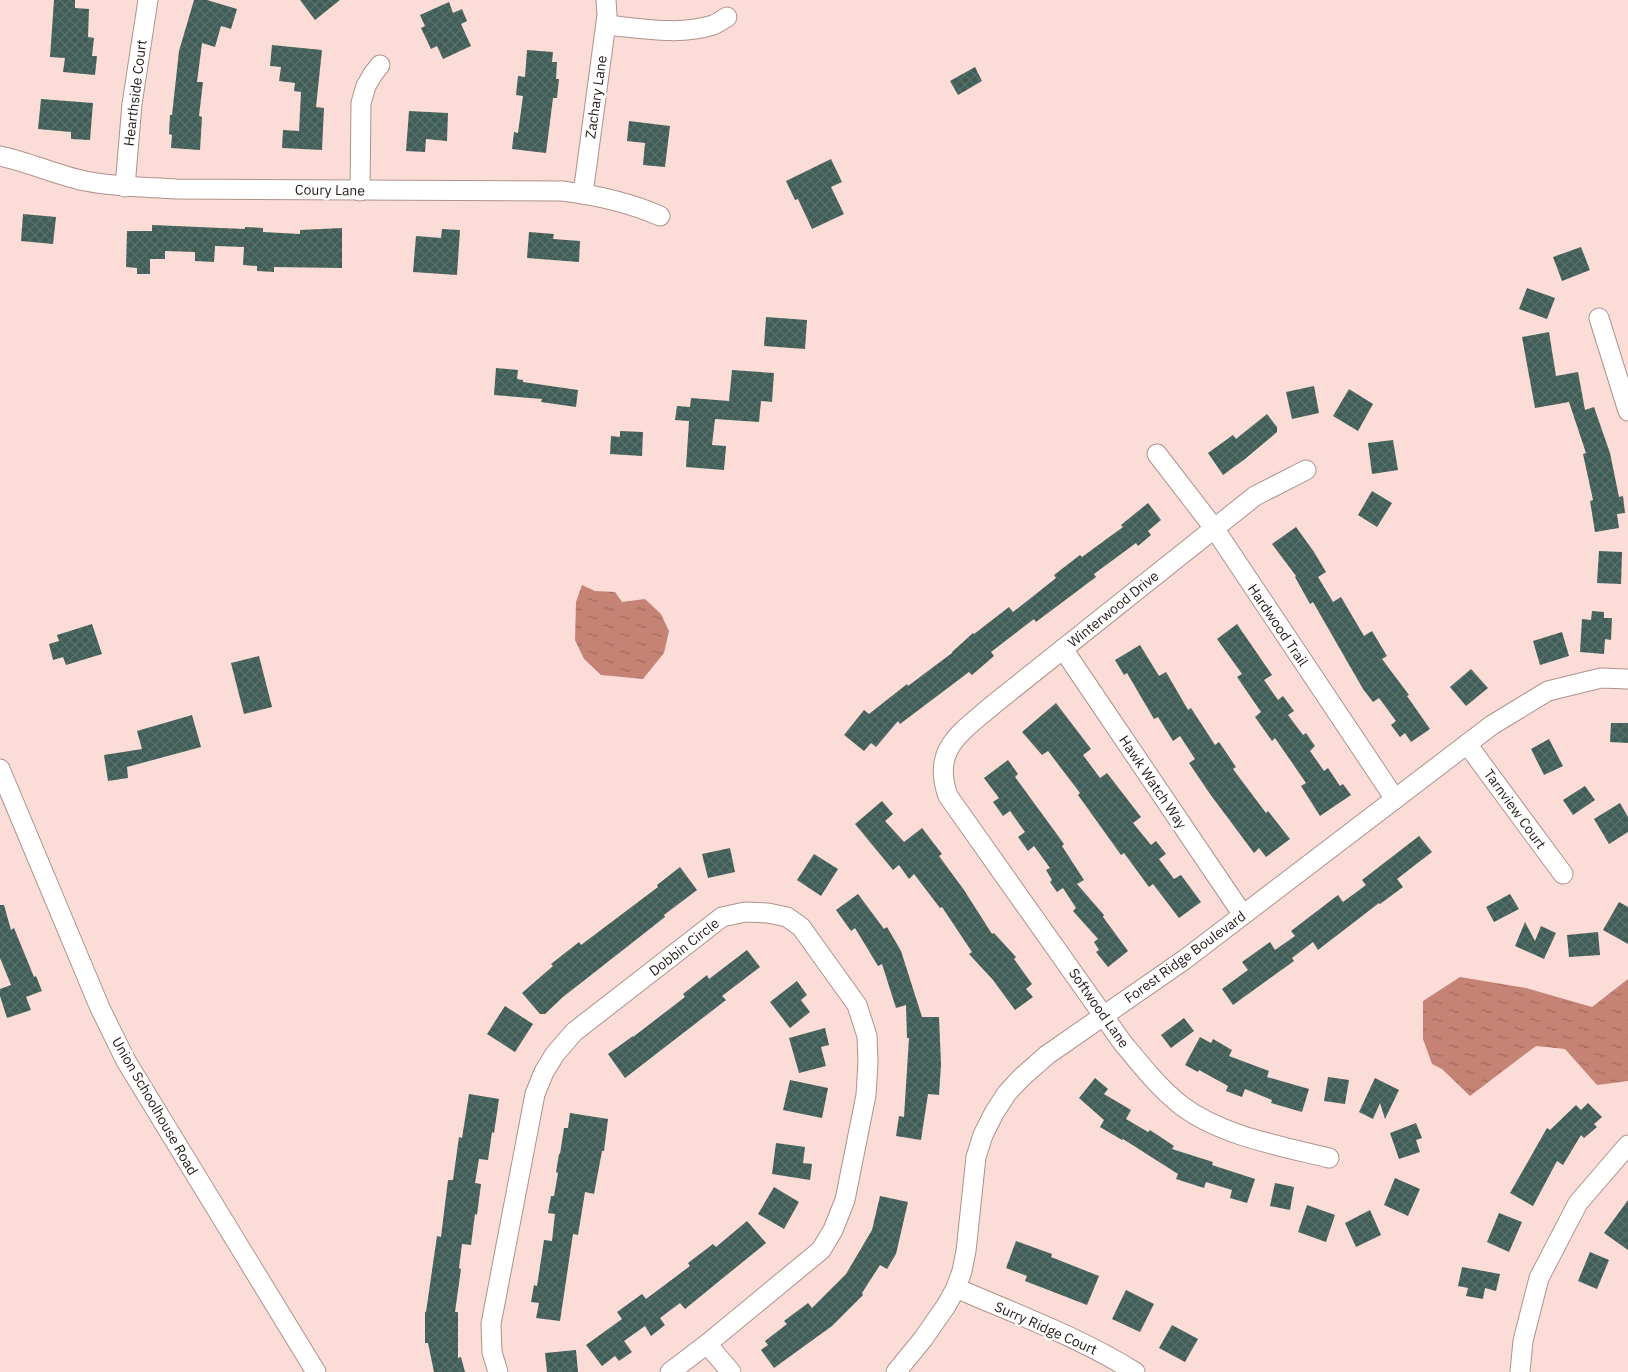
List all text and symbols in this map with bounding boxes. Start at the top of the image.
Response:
street label: Hearthside Court [120,39,150,147]
street label: Zachary Lane [581,54,611,140]
street label: Coury Lane [295,180,366,200]
street label: Winterwood Drive [1064,567,1162,651]
street label: Hardwood Trail [1244,580,1312,670]
street label: Hawk Watch Way [1115,732,1191,832]
street label: Tarnview Court [1480,766,1550,852]
street label: Forest Ridge Boulevard [1121,907,1249,1007]
street label: Dobbin Circle [645,914,723,980]
street label: Softwood Lane [1065,965,1133,1052]
street label: Union Schoolhouse Road [108,1034,202,1178]
street label: Surry Ridge Court [992,1297,1100,1359]

